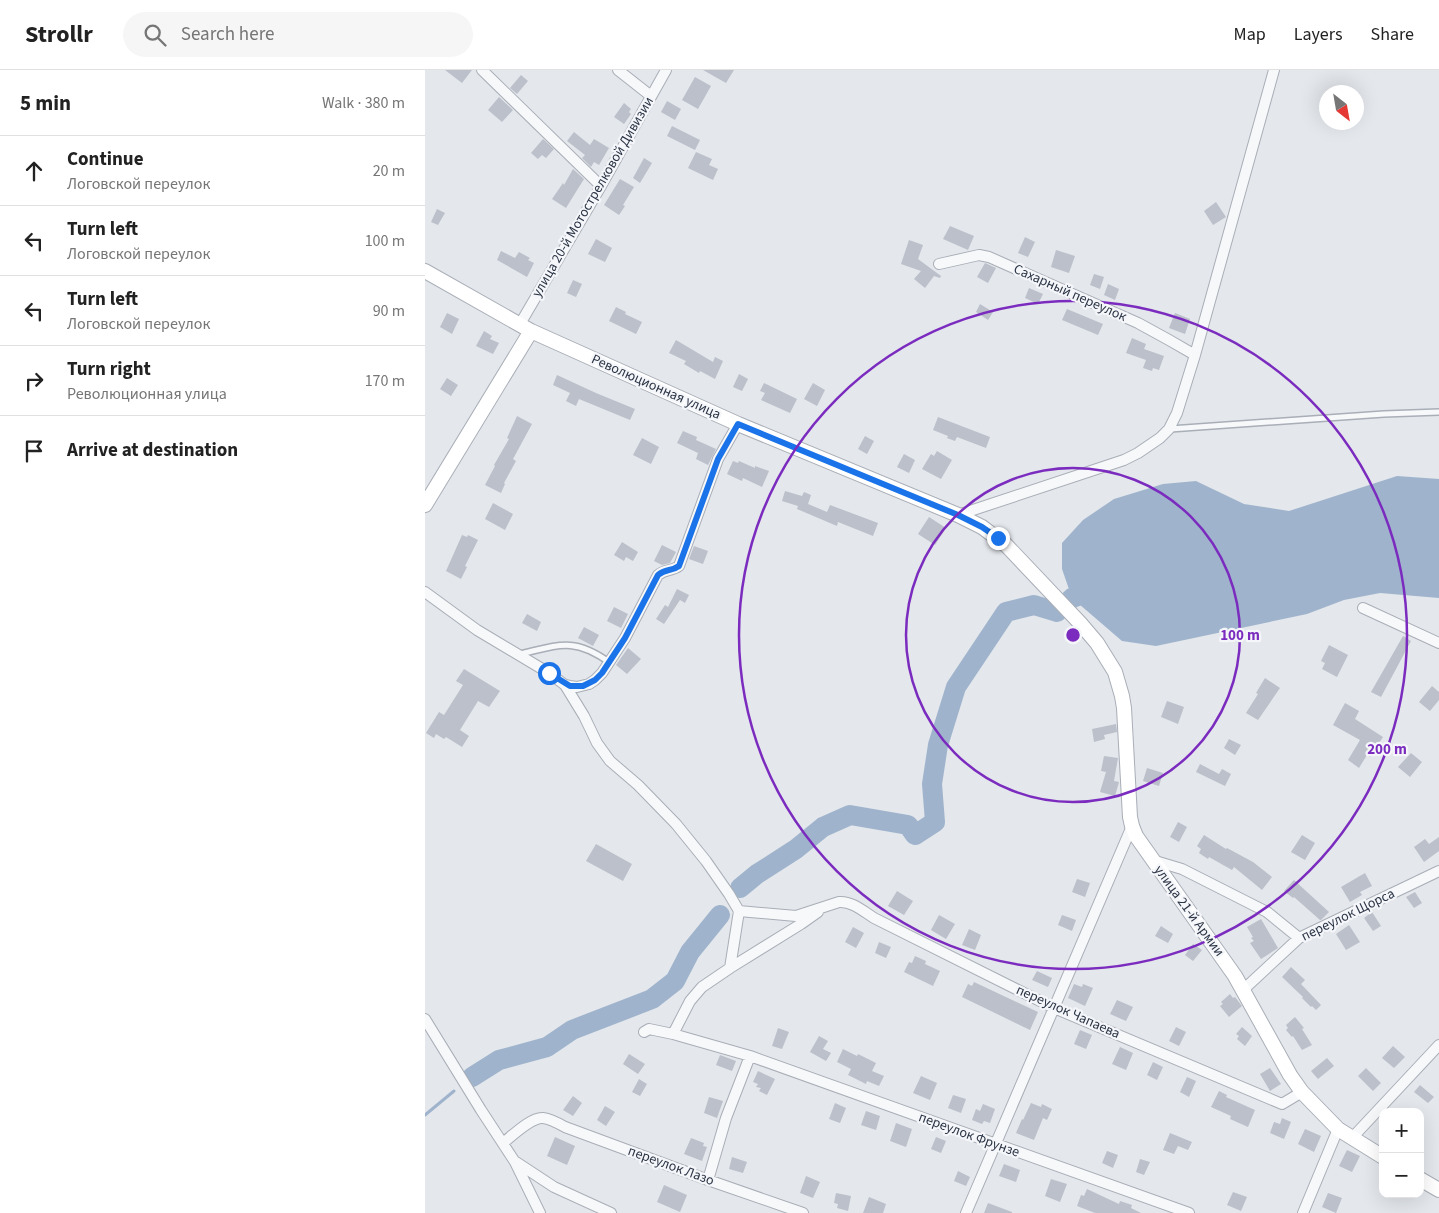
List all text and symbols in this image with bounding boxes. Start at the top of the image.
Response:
search box [123,12,473,57]
text: Strollr [25,17,93,52]
icon: search [141,21,169,49]
text: Search here [181,21,274,48]
text: Map [1234,22,1266,47]
text: Layers [1294,22,1343,47]
text: Share [1371,22,1414,47]
north arrow [1319,85,1364,130]
text: 5 min [20,88,71,118]
text: Walk · 380 m [322,92,405,114]
street label: улица 20-й Мотострелковой Дивизии [527,93,659,301]
text: Continue [67,146,144,173]
icon: ahead [20,157,48,185]
text: 20 m [373,160,405,182]
text: Логовской переулок [67,173,210,195]
text: Turn left [67,216,138,243]
icon: left [20,227,48,255]
text: 100 m [365,230,405,252]
text: Логовской переулок [67,243,210,265]
street label: Сахарный переулок [1010,259,1130,327]
text: Turn left [67,286,138,313]
icon: left [20,297,48,325]
text: 90 m [373,300,405,322]
text: Логовской переулок [67,313,210,335]
street label: Революционная улица [588,349,724,425]
text: Turn right [67,356,151,383]
icon: right [20,367,48,395]
text: 170 m [365,370,405,392]
text: Революционная улица [67,383,227,405]
icon: arrive [20,437,48,465]
text: Arrive at destination [67,437,238,464]
route end [987,527,1010,550]
text: 100 m [1220,625,1260,646]
centre of rings [1064,626,1082,644]
route start [538,662,561,685]
text: 200 m [1367,739,1407,760]
street label: улица 21-й Армии [1149,861,1229,961]
street label: переулок Щорса [1298,884,1398,946]
street label: переулок Чапаева [1013,980,1123,1044]
street label: переулок Фрунзе [916,1107,1022,1163]
map controls [1379,1108,1424,1198]
button: + [1379,1108,1424,1153]
street label: переулок Лазо [625,1141,717,1191]
button: − [1379,1153,1424,1198]

